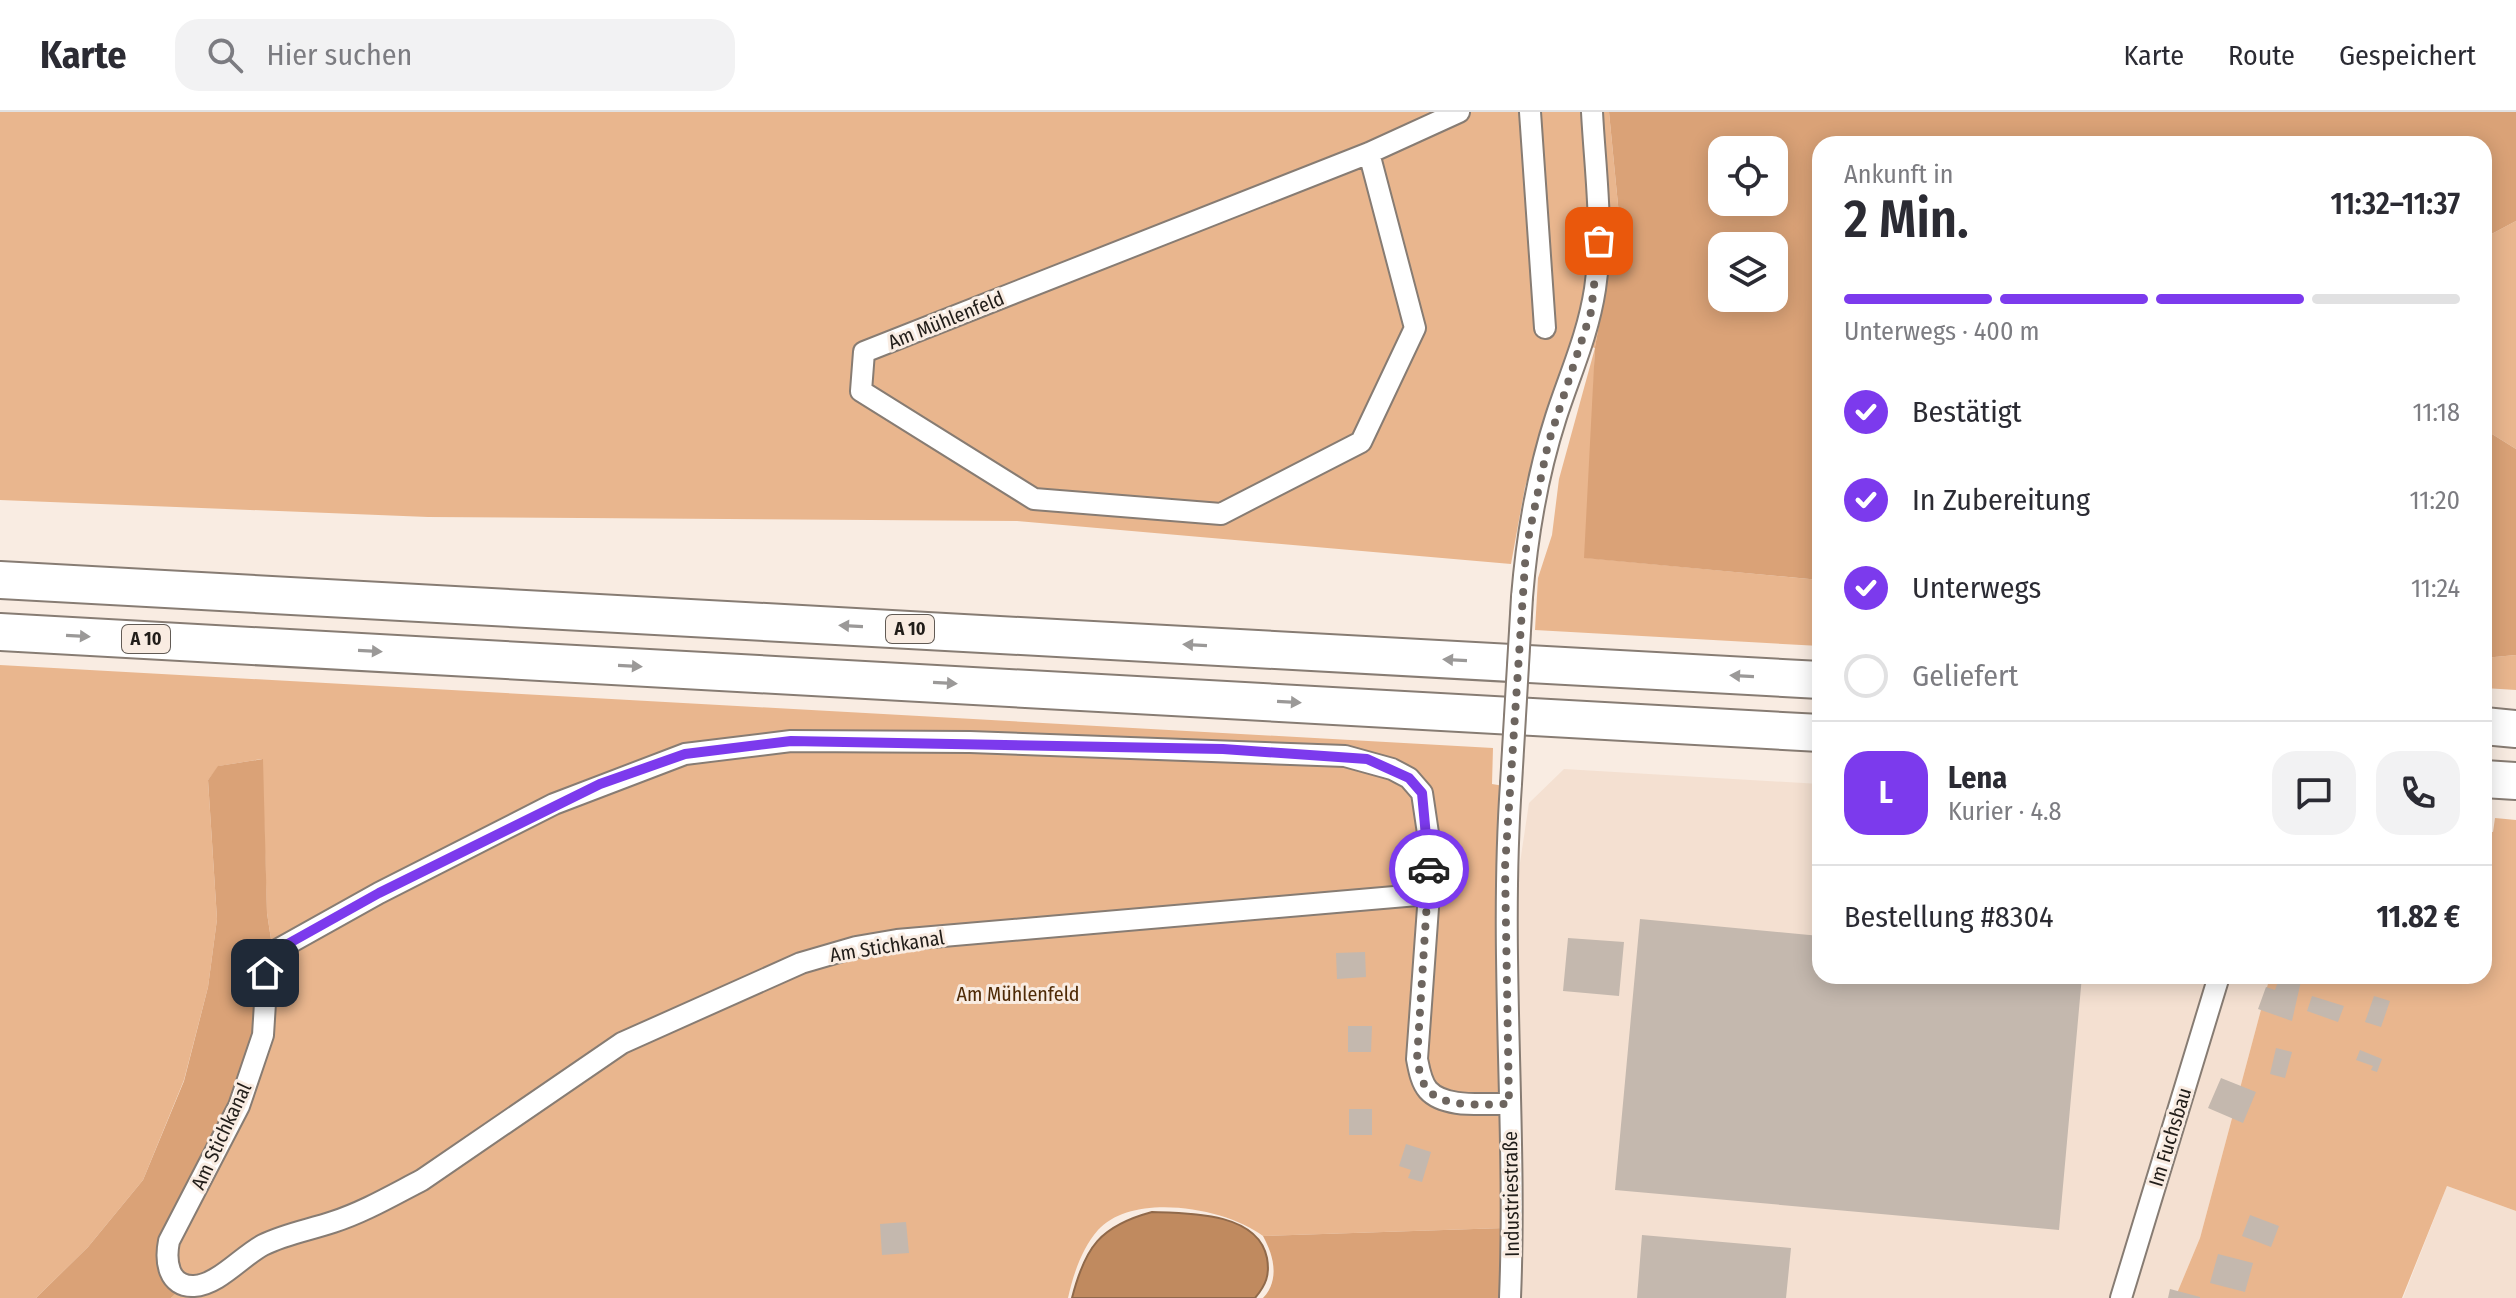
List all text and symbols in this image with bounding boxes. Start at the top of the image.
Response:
search box [175,19,735,91]
text: Karte [40,32,127,78]
icon: search [203,33,247,77]
text: Hier suchen [267,37,412,73]
text: Karte [2123,39,2184,72]
text: Route [2228,39,2295,72]
text: Gespeichert [2339,39,2476,72]
map controls [1708,136,1788,312]
button: locate [1708,136,1788,216]
text: Ankunft in [1844,159,1953,190]
text: 11:32–11:37 [2330,186,2460,222]
text: 2 Min. [1844,188,1969,251]
pin [1565,207,1633,275]
icon: bag [1577,219,1621,263]
button: layers [1708,232,1788,312]
street label: Am Mühlenfeld [884,286,1008,354]
text: Unterwegs · 400 m [1844,316,2040,347]
icon: check [1844,390,1888,434]
text: Bestätigt [1912,394,2022,430]
text: 11:18 [2412,397,2460,428]
icon: check [1844,478,1888,522]
text: In Zubereitung [1912,482,2090,518]
text: 11:20 [2410,485,2460,516]
icon: check [1844,566,1888,610]
text: Unterwegs [1912,570,2041,606]
text: 11:24 [2411,573,2460,604]
road number: A 10 [886,615,934,643]
one-way arrow [839,619,864,632]
road number: A 10 [122,625,170,653]
one-way arrow [66,629,91,642]
one-way arrow [1182,638,1207,651]
one-way arrow [358,645,383,658]
one-way arrow [1442,653,1467,666]
text: Geliefert [1912,658,2018,694]
one-way arrow [618,659,643,672]
one-way arrow [1729,669,1754,682]
one-way arrow [933,677,958,690]
one-way arrow [1277,695,1302,708]
button: chat [2272,751,2356,835]
button: phone [2376,751,2460,835]
text: Lena [1948,760,2007,796]
text: L [1879,775,1893,811]
text: Kurier · 4.8 [1948,796,2062,827]
courier [1389,829,1469,909]
icon: car [1407,847,1451,891]
text: Bestellung #8304 [1844,899,2054,935]
text: 11.82 € [2376,899,2460,935]
street label: Am Stichkanal [828,925,946,967]
pin [231,939,299,1007]
icon: home [243,951,287,995]
park label: Am Mühlenfeld [956,982,1080,1006]
street label: Am Stichkanal [186,1079,256,1193]
street label: Im Fuchsbau [2144,1085,2196,1189]
street label: Industriestraße [1498,1131,1524,1257]

